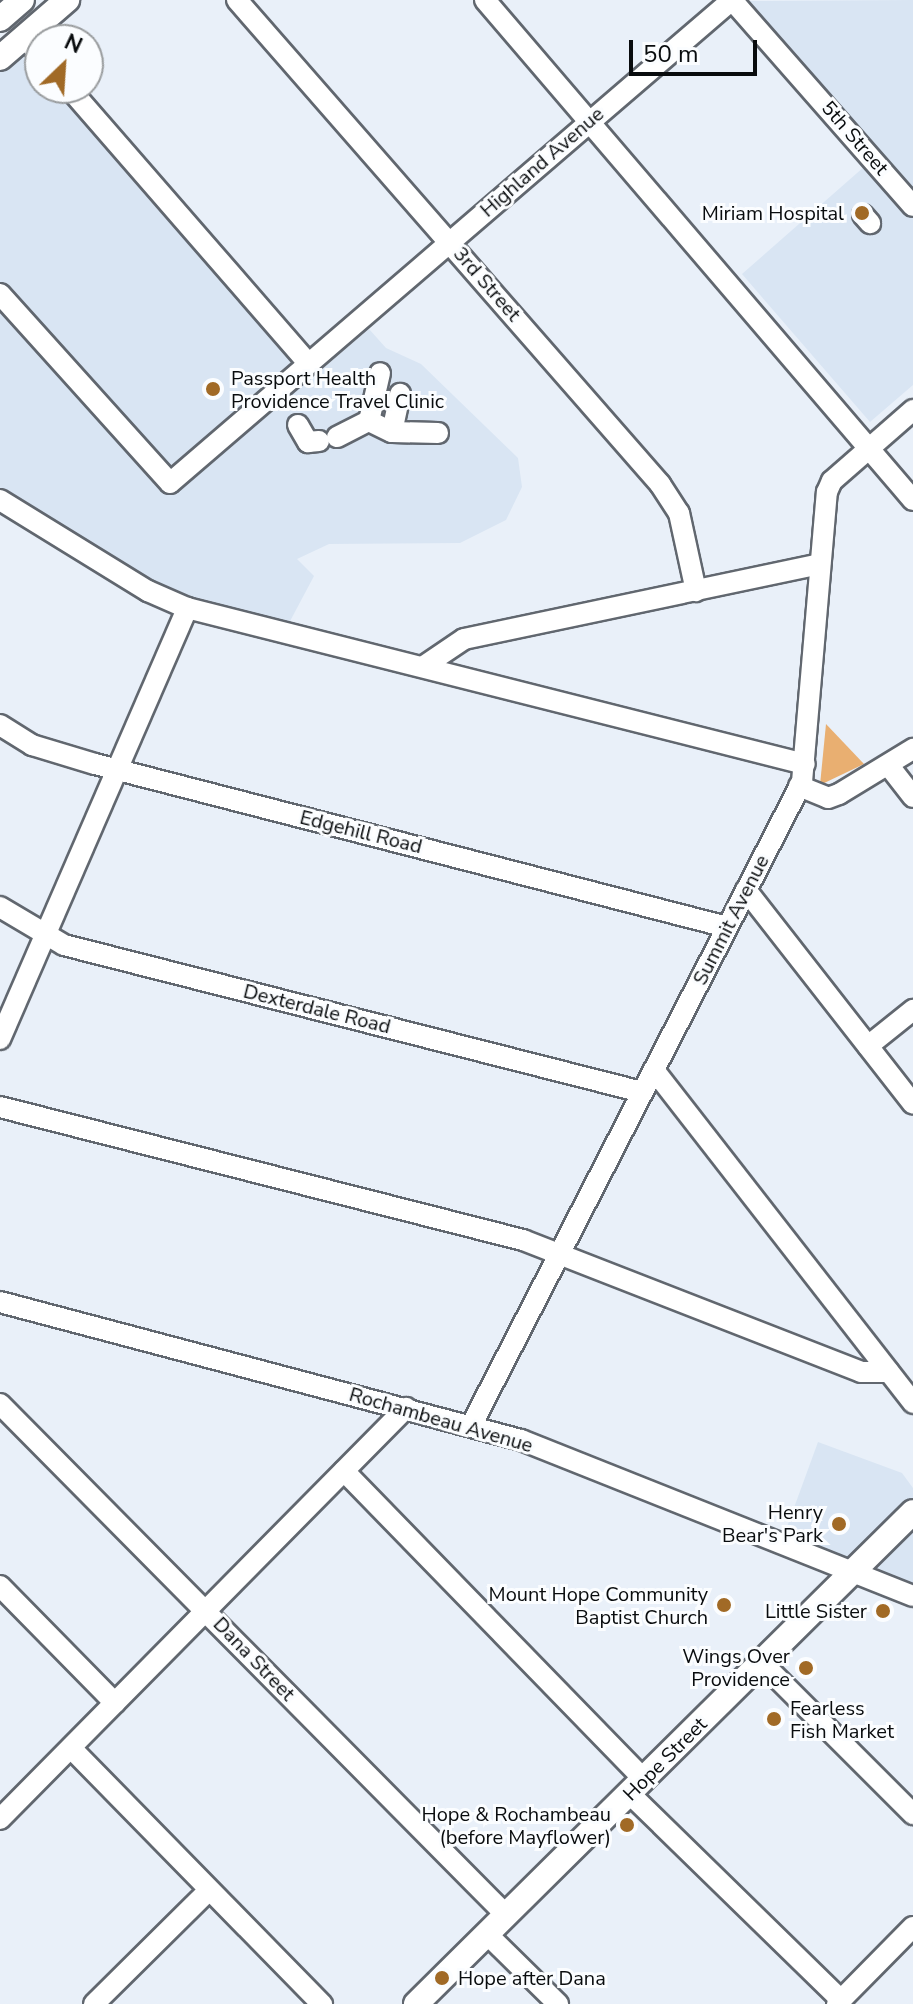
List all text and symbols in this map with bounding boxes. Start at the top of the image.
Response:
north arrow [24,24,104,104]
scale bar [633,24,761,74]
text: N [59,27,87,61]
text: 50 m [643,38,699,70]
street label: 5th Street [816,96,894,180]
street label: Highland Avenue [475,102,609,222]
place label: Miriam Hospital [702,201,844,225]
marker: Miriam Hospital [851,202,873,224]
street label: 3rd Street [448,242,526,326]
place label: Passport Health Providence Travel Clinic [231,366,444,413]
marker: Passport Health Providence Travel Clinic [202,378,224,400]
street label: Edgehill Road [297,805,425,859]
street label: Summit Avenue [688,851,774,989]
street label: Dexterdale Road [241,979,393,1039]
street label: Rochambeau Avenue [346,1382,536,1458]
place label: Henry Bear's Park [722,1500,823,1547]
marker: Henry Bear's Park [830,1515,848,1533]
place label: Mount Hope Community Baptist Church [489,1582,708,1629]
marker: Mount Hope Community Baptist Church [715,1596,733,1614]
place label: Little Sister [765,1599,867,1623]
marker: Little Sister [874,1602,892,1620]
street label: Dana Street [208,1612,300,1706]
place label: Wings Over Providence [682,1644,790,1691]
marker: Wings Over Providence [797,1659,815,1677]
place label: Fearless Fish Market [790,1696,894,1743]
marker: Fearless Fish Market [765,1710,783,1728]
street label: Hope Street [618,1712,712,1806]
place label: Hope & Rochambeau (before Mayflower) [421,1802,611,1849]
marker: Hope & Rochambeau (before Mayflower) [618,1816,636,1834]
place label: Hope after Dana [458,1966,606,1990]
marker: Hope after Dana [433,1969,451,1987]

